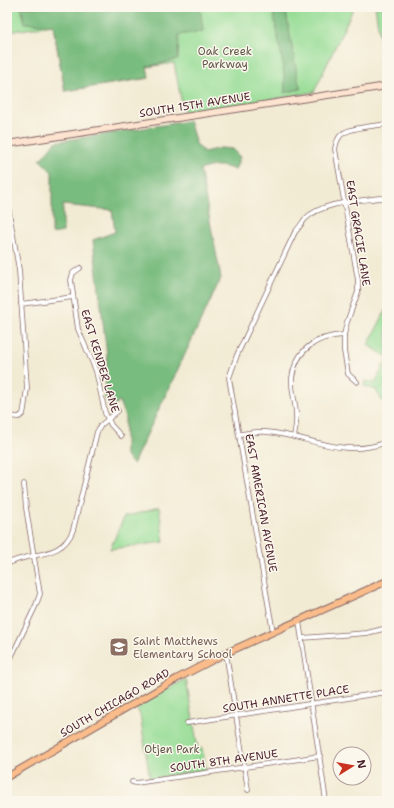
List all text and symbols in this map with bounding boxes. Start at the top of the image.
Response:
park label: Oak Creek Parkway [198,44,252,72]
street label: SOUTH 15TH AVENUE [138,89,252,121]
street label: EAST GRACIE LANE [342,179,374,287]
street label: EAST KENDER LANE [77,308,123,415]
street label: EAST AMERICAN AVENUE [241,432,281,574]
place label: Saint Matthews Elementary School [133,634,233,662]
school or university icon: Saint Matthews Elementary School [108,636,130,658]
street label: SOUTH CHICAGO ROAD [57,665,173,741]
street label: SOUTH ANNETTE PLACE [222,682,351,716]
park label: Otjen Park [144,742,200,757]
street label: SOUTH 8TH AVENUE [169,746,279,776]
north arrow [332,746,372,786]
text: N [353,758,370,770]

